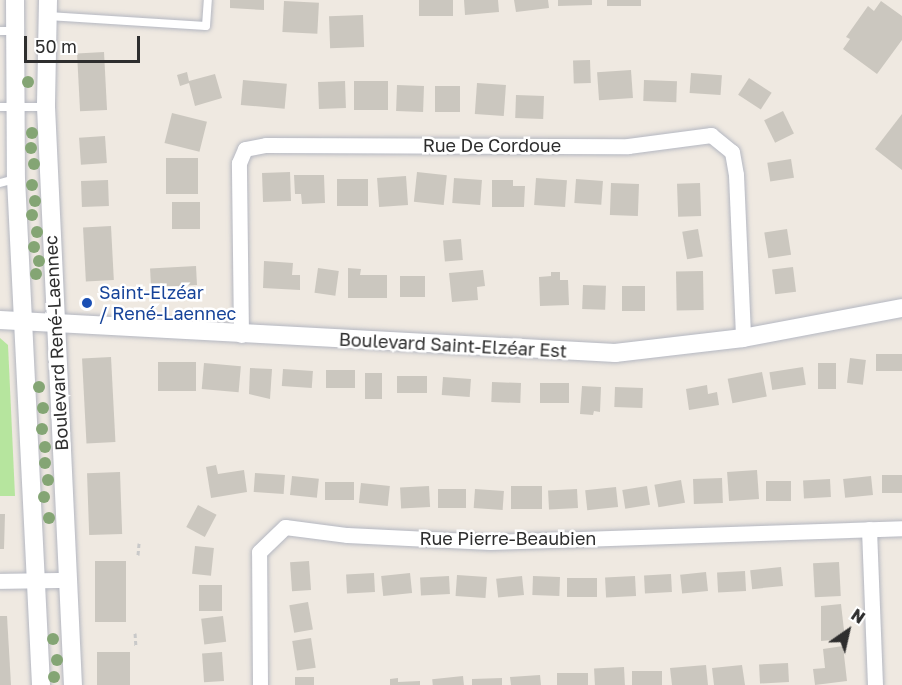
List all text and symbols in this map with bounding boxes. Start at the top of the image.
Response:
scale bar [27,24,142,62]
text: 50 m [35,35,77,57]
street label: Rue De Cordoue [423,134,561,156]
street label: Boulevard René-Laennec [40,235,72,451]
place label: Saint-Elzéar / René-Laennec [99,282,236,324]
marker: Saint-Elzéar / René-Laennec [80,296,94,310]
street label: Boulevard Saint-Elzéar Est [338,328,568,362]
street label: Rue Pierre-Beaubien [420,527,596,549]
north arrow [818,601,878,661]
text: N [847,604,869,628]

